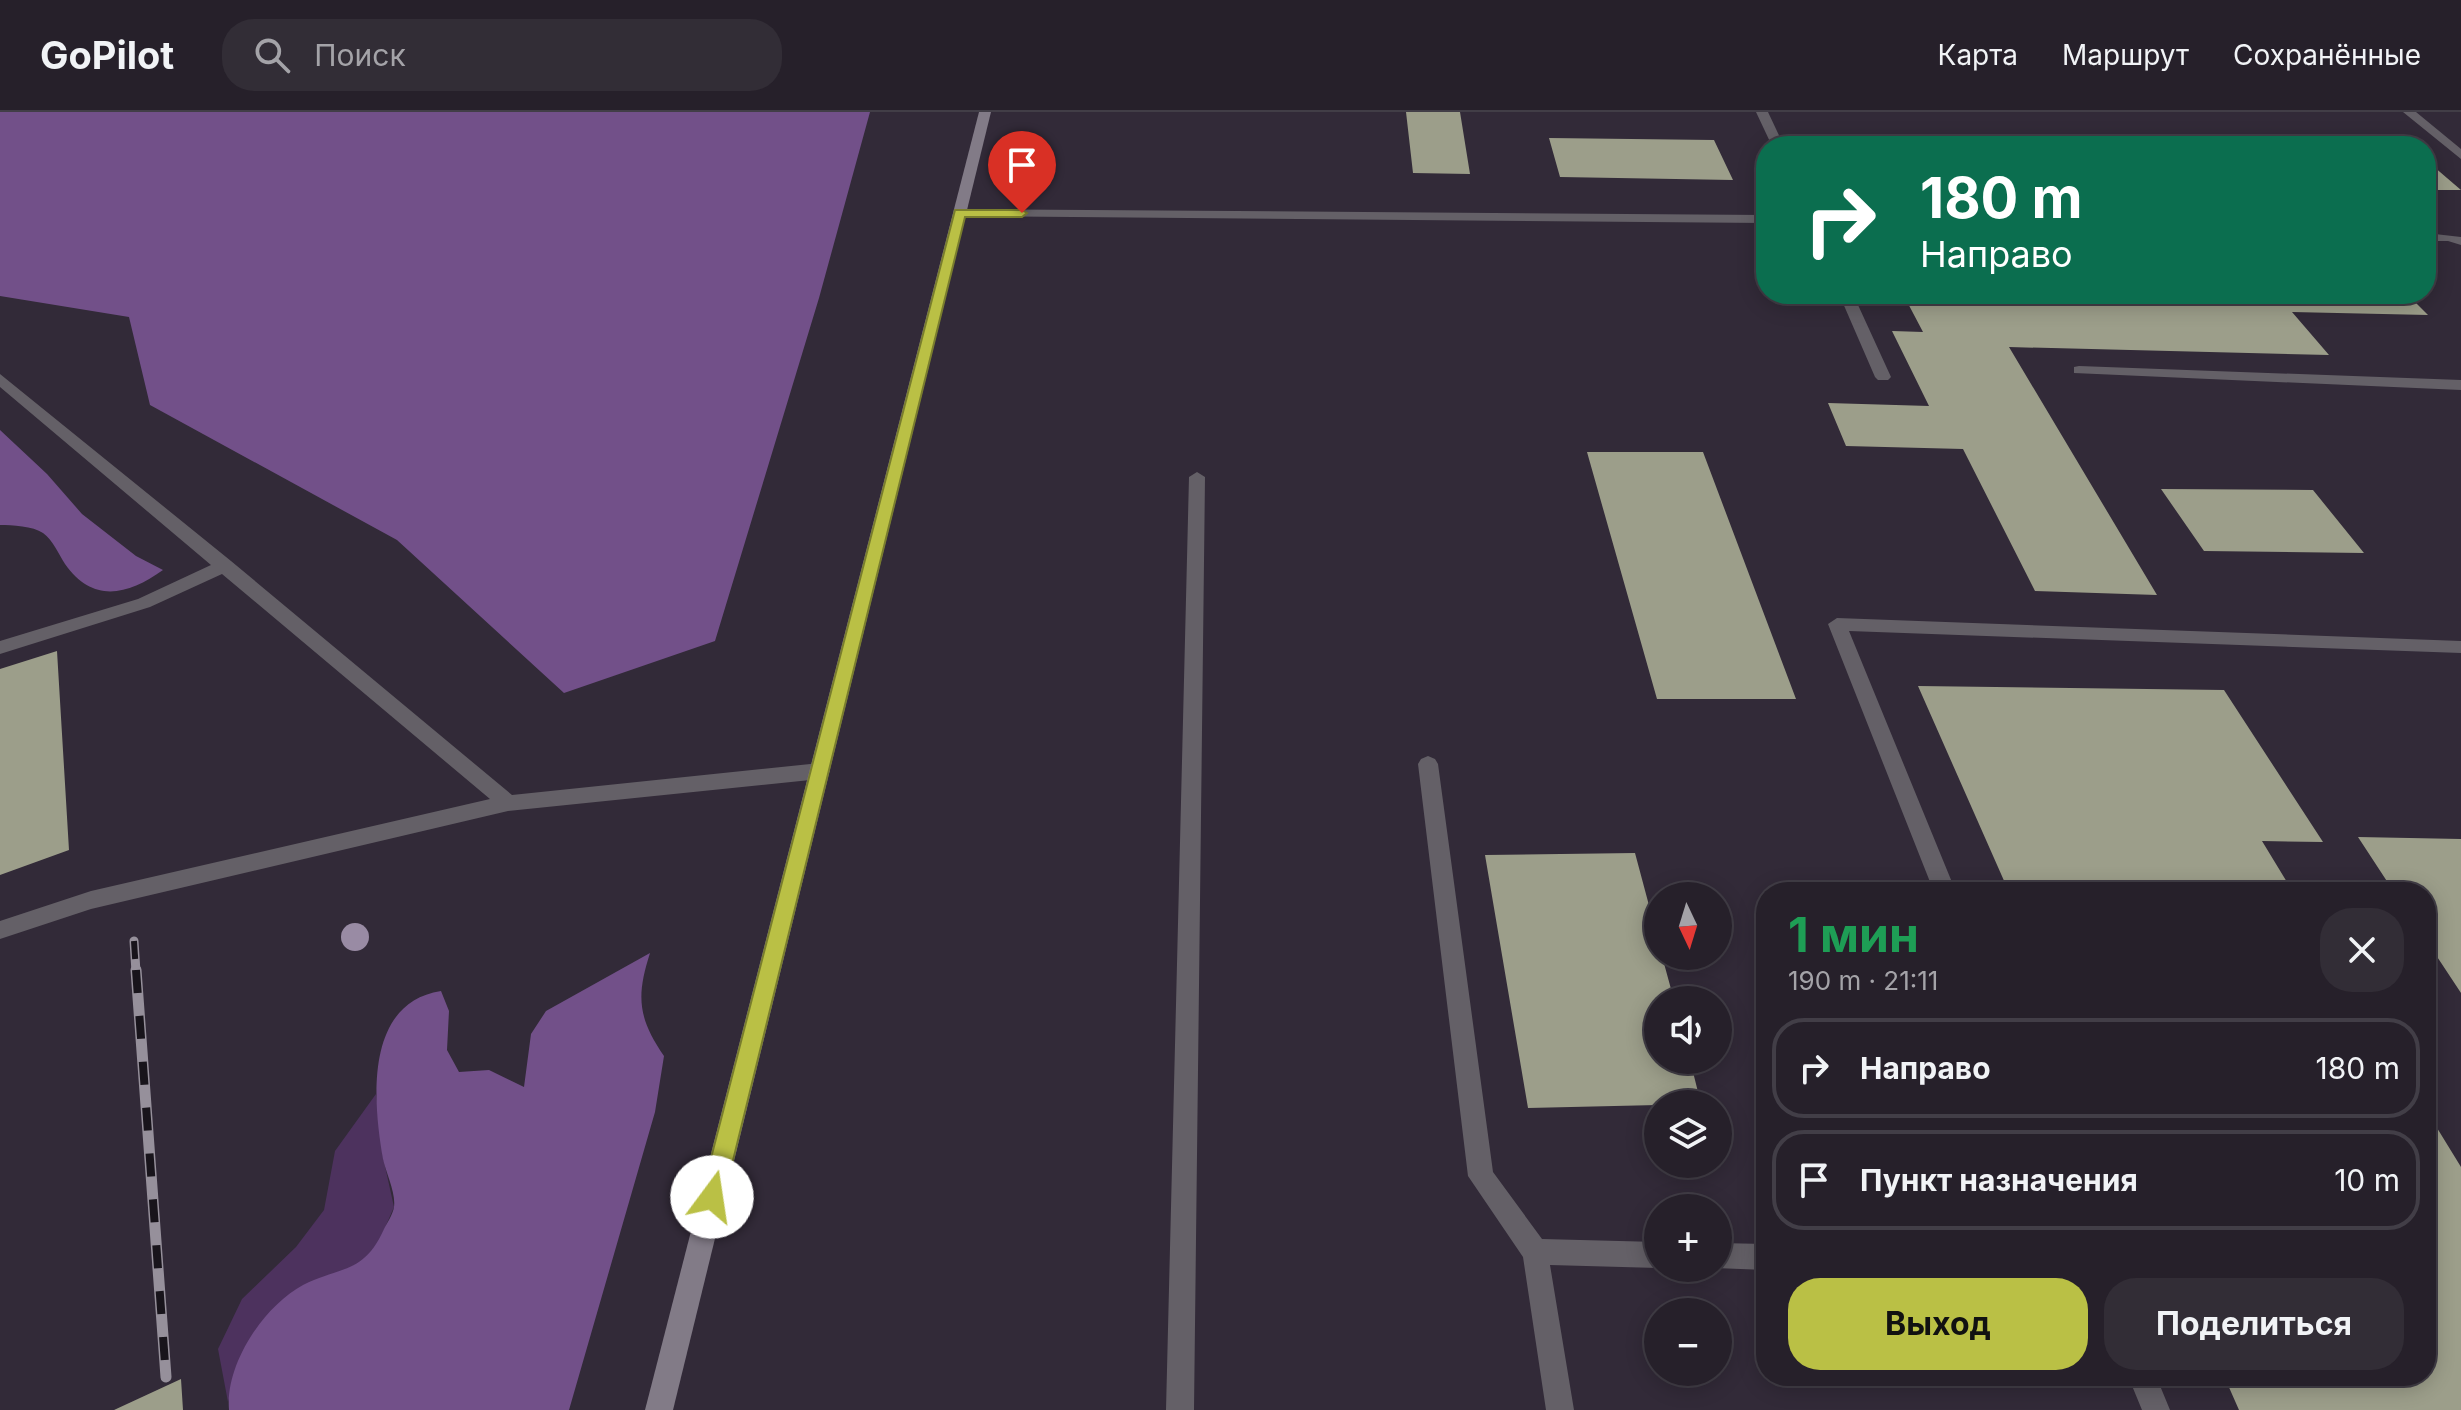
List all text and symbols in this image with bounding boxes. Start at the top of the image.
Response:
search box [222,19,782,91]
text: GoPilot [40,32,174,78]
icon: search [250,33,294,77]
text: Поиск [314,37,406,73]
text: Карта [1938,38,2018,72]
text: Маршрут [2062,38,2189,72]
text: Сохранённые [2233,38,2421,72]
pin [988,131,1056,213]
icon: arrive [1000,143,1044,187]
text: 180 m [1920,164,2083,232]
icon: right [1788,168,1892,272]
text: Направо [1920,232,2073,276]
north arrow [1644,882,1732,970]
map controls [1644,882,1732,1386]
text: 1 мин [1788,905,1919,964]
button: close [2320,908,2404,992]
text: 190 m · 21:11 [1788,965,1938,996]
button: sound [1644,986,1732,1074]
icon: right [1792,1046,1836,1090]
text: Направо [1860,1050,1991,1086]
text: 180 m [2316,1050,2400,1086]
button: layers [1644,1090,1732,1178]
position arrow [670,1155,754,1239]
icon: arrive [1792,1158,1836,1202]
text: Пункт назначения [1860,1162,2138,1198]
text: 10 m [2334,1162,2400,1198]
button: + [1644,1194,1732,1282]
button: Выход [1788,1278,2088,1370]
button: Поделиться [2104,1278,2404,1370]
button: − [1644,1298,1732,1386]

